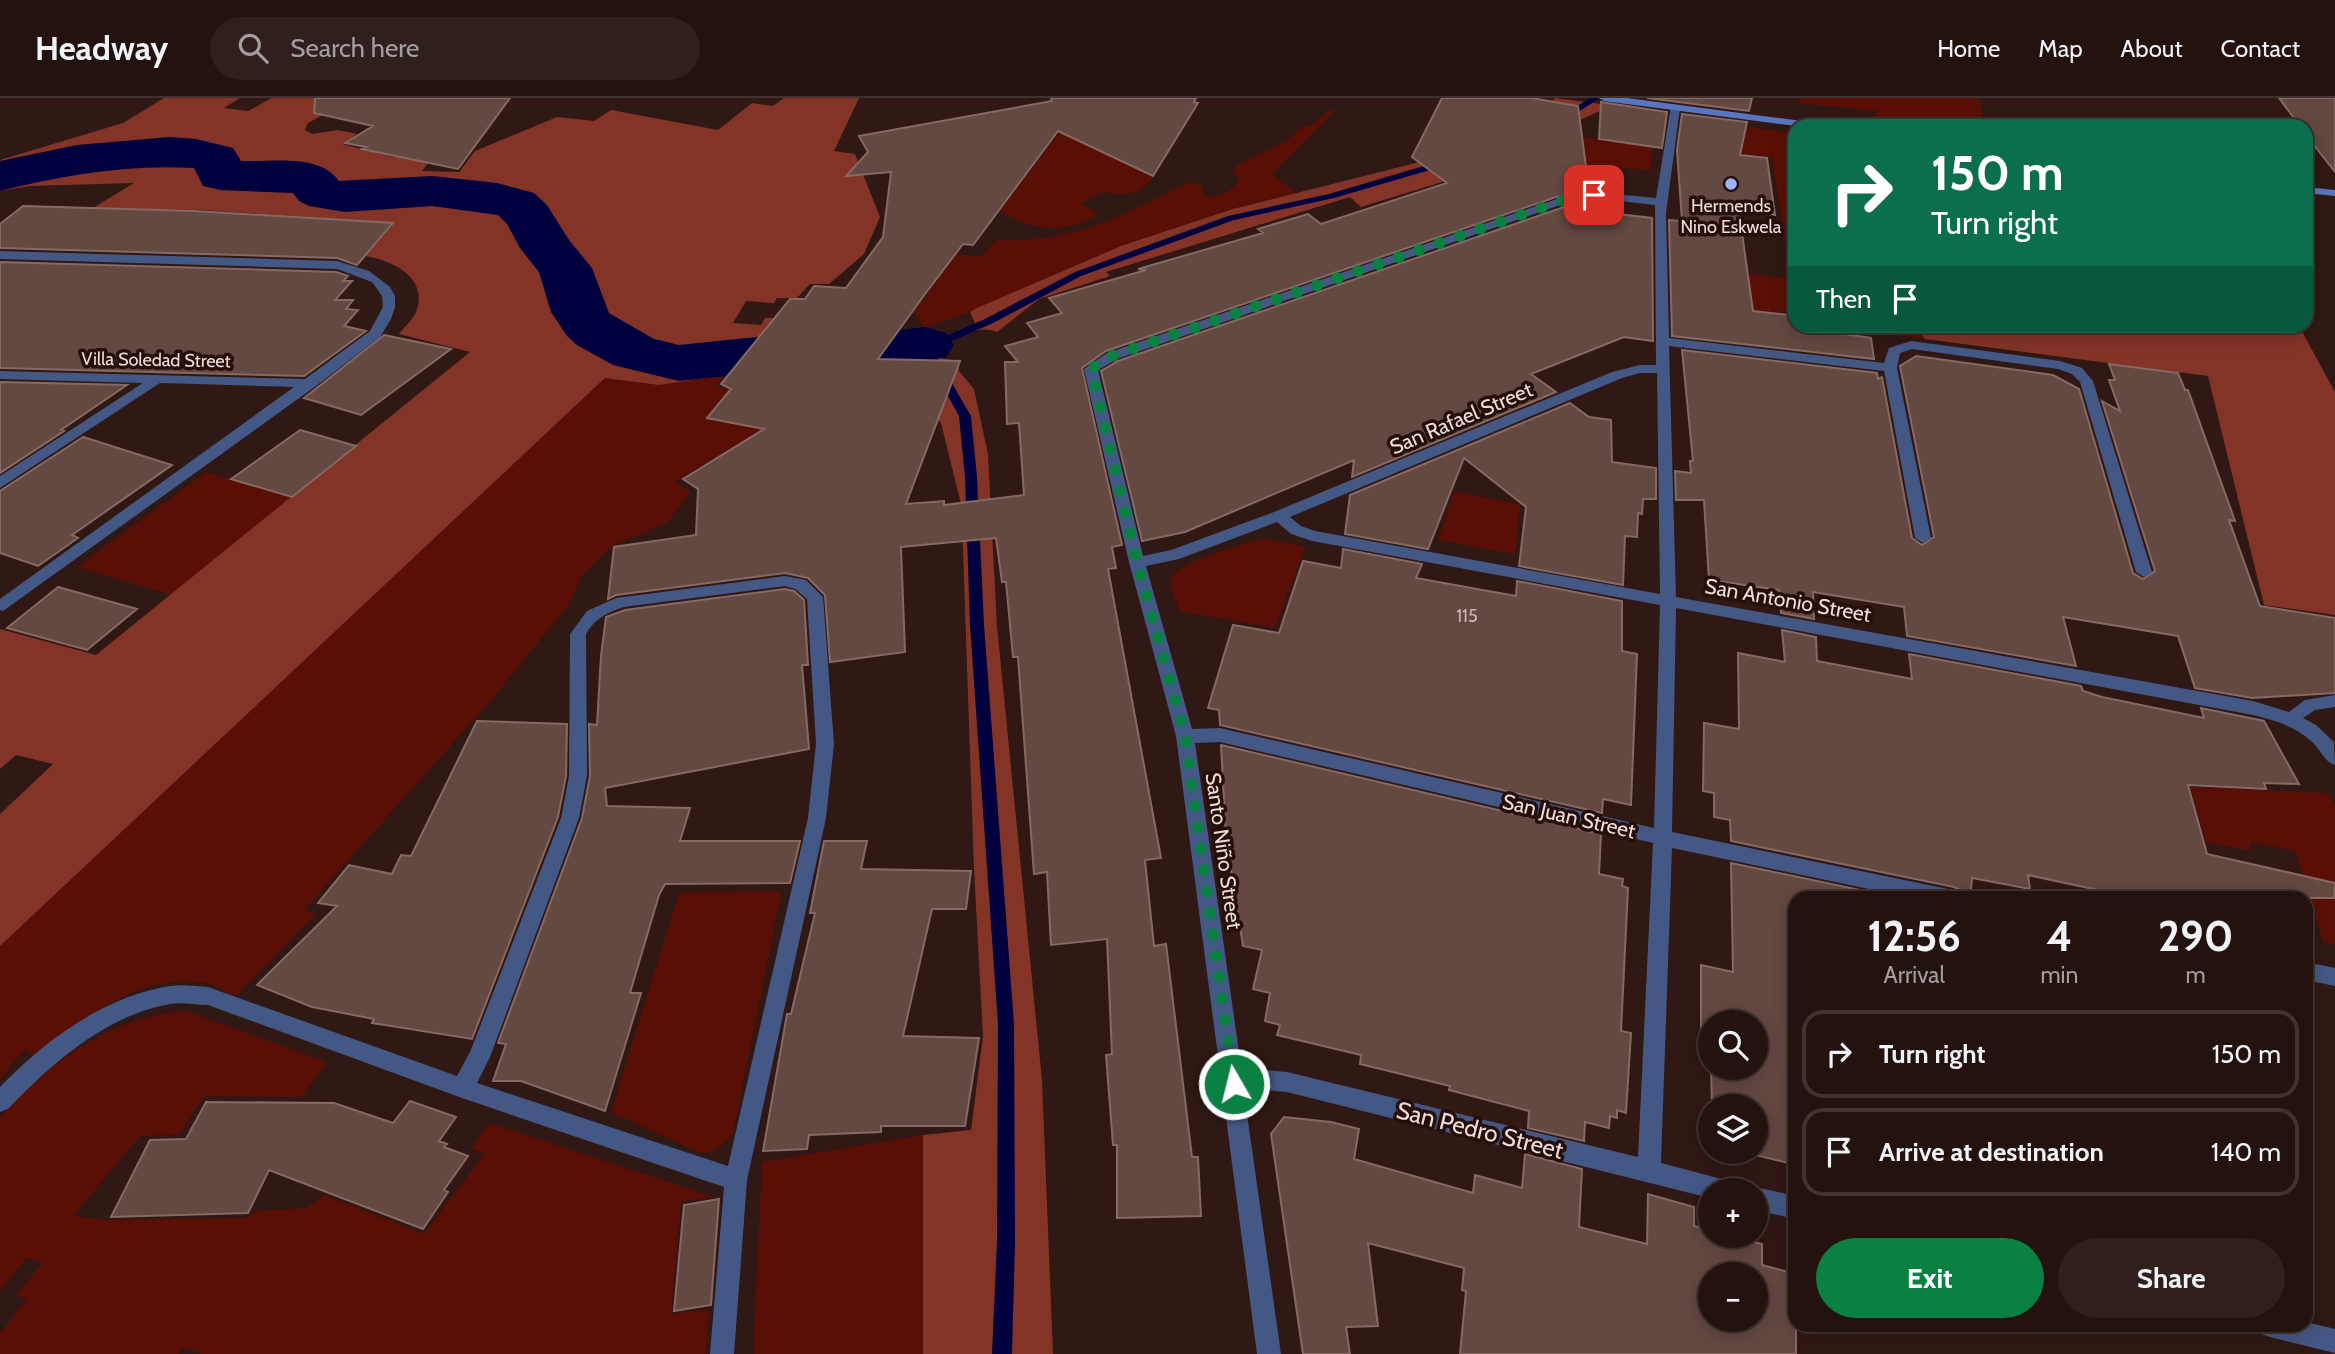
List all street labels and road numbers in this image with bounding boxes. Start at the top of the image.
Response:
street label: Villa Soledad Street [81,348,231,372]
street label: San Rafael Street [1386,377,1536,459]
street label: San Antonio Street [1703,573,1873,627]
street label: Santo Niño Street [1201,771,1247,931]
street label: San Juan Street [1500,789,1638,843]
street label: San Pedro Street [1394,1095,1566,1165]

